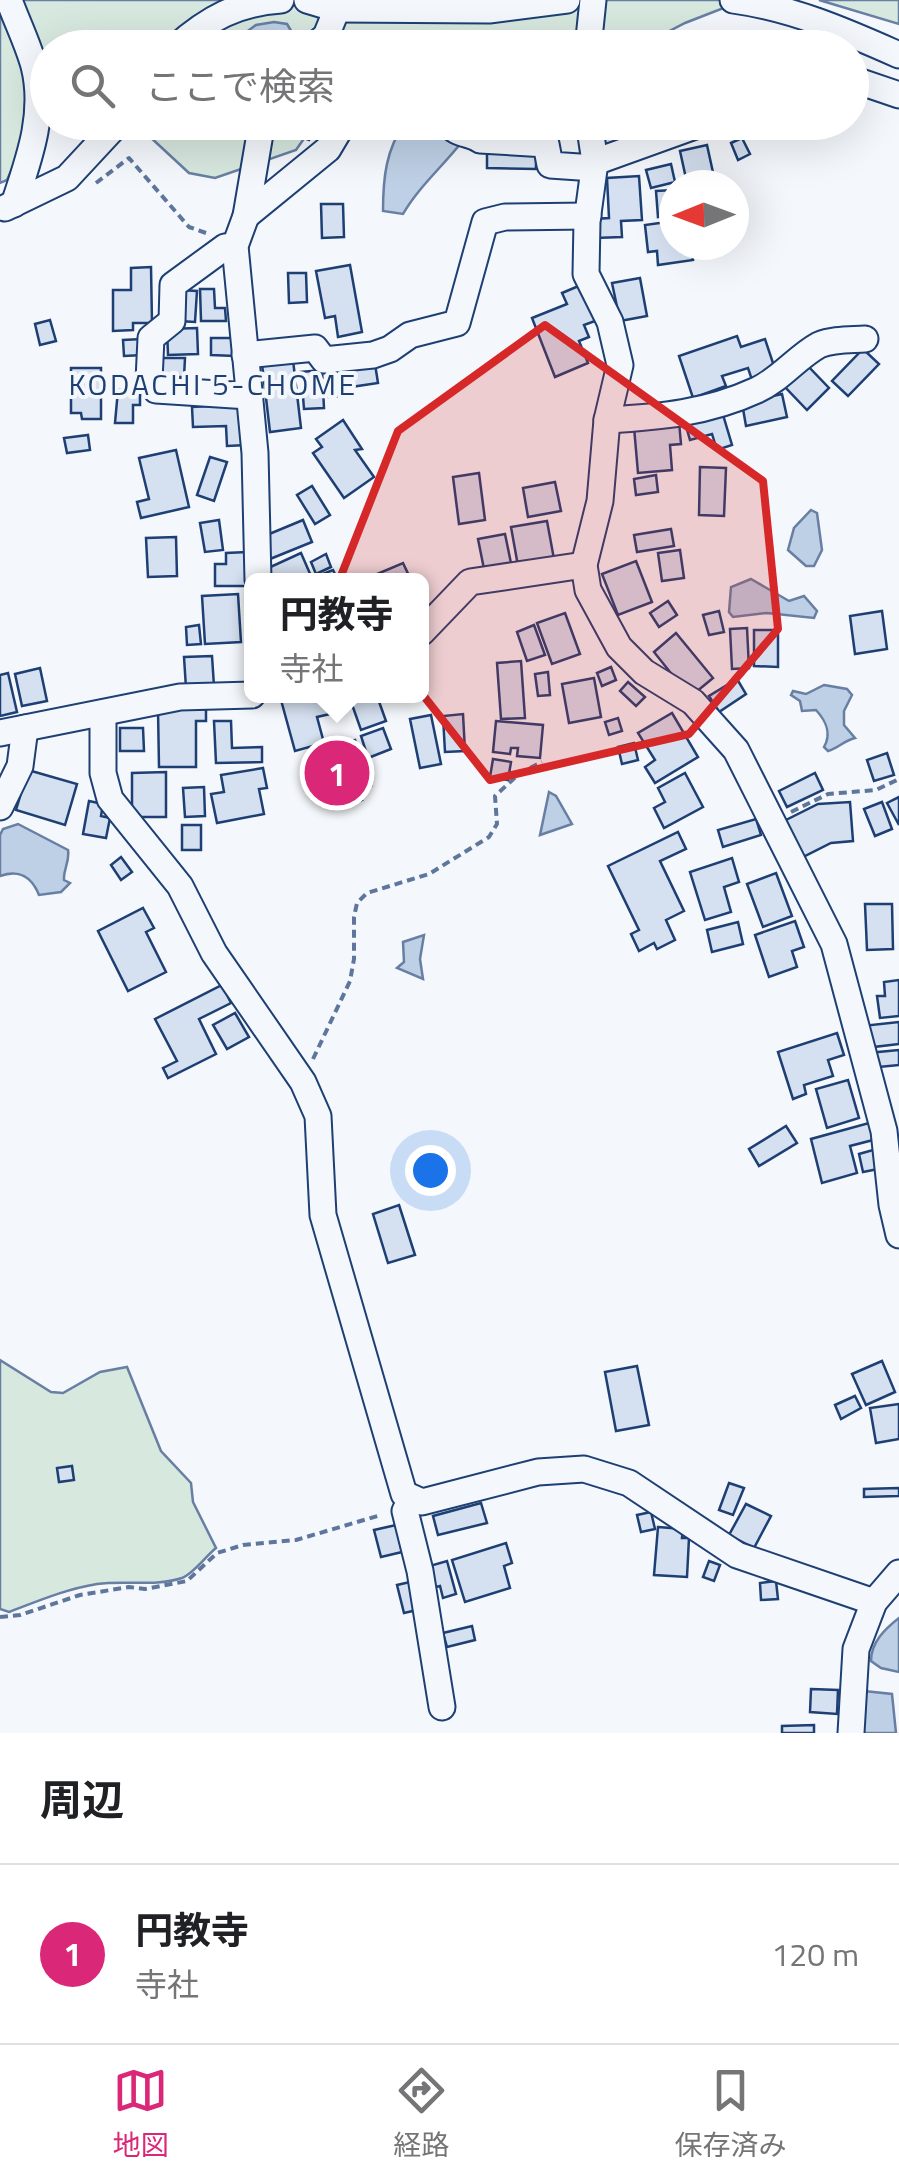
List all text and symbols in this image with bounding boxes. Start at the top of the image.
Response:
search box [30,30,869,140]
text: ここで検索 [145,57,335,115]
icon: search [65,58,120,113]
north arrow [659,170,749,260]
district label: KODACHI 5-CHOME [69,361,357,407]
popup [244,573,429,703]
text: 円教寺 [279,585,394,643]
text: 寺社 [279,644,344,692]
pin: 1 [304,736,370,810]
your location [405,1145,456,1196]
text: 周辺 [40,1767,124,1831]
text: 円教寺 [135,1901,249,1959]
text: 1 [64,1930,81,1978]
text: 120 m [771,1930,859,1978]
text: 寺社 [135,1960,199,2008]
tab: 地図 [112,2063,169,2166]
tab: 経路 [393,2063,450,2166]
tab: 保存済み [674,2063,787,2166]

